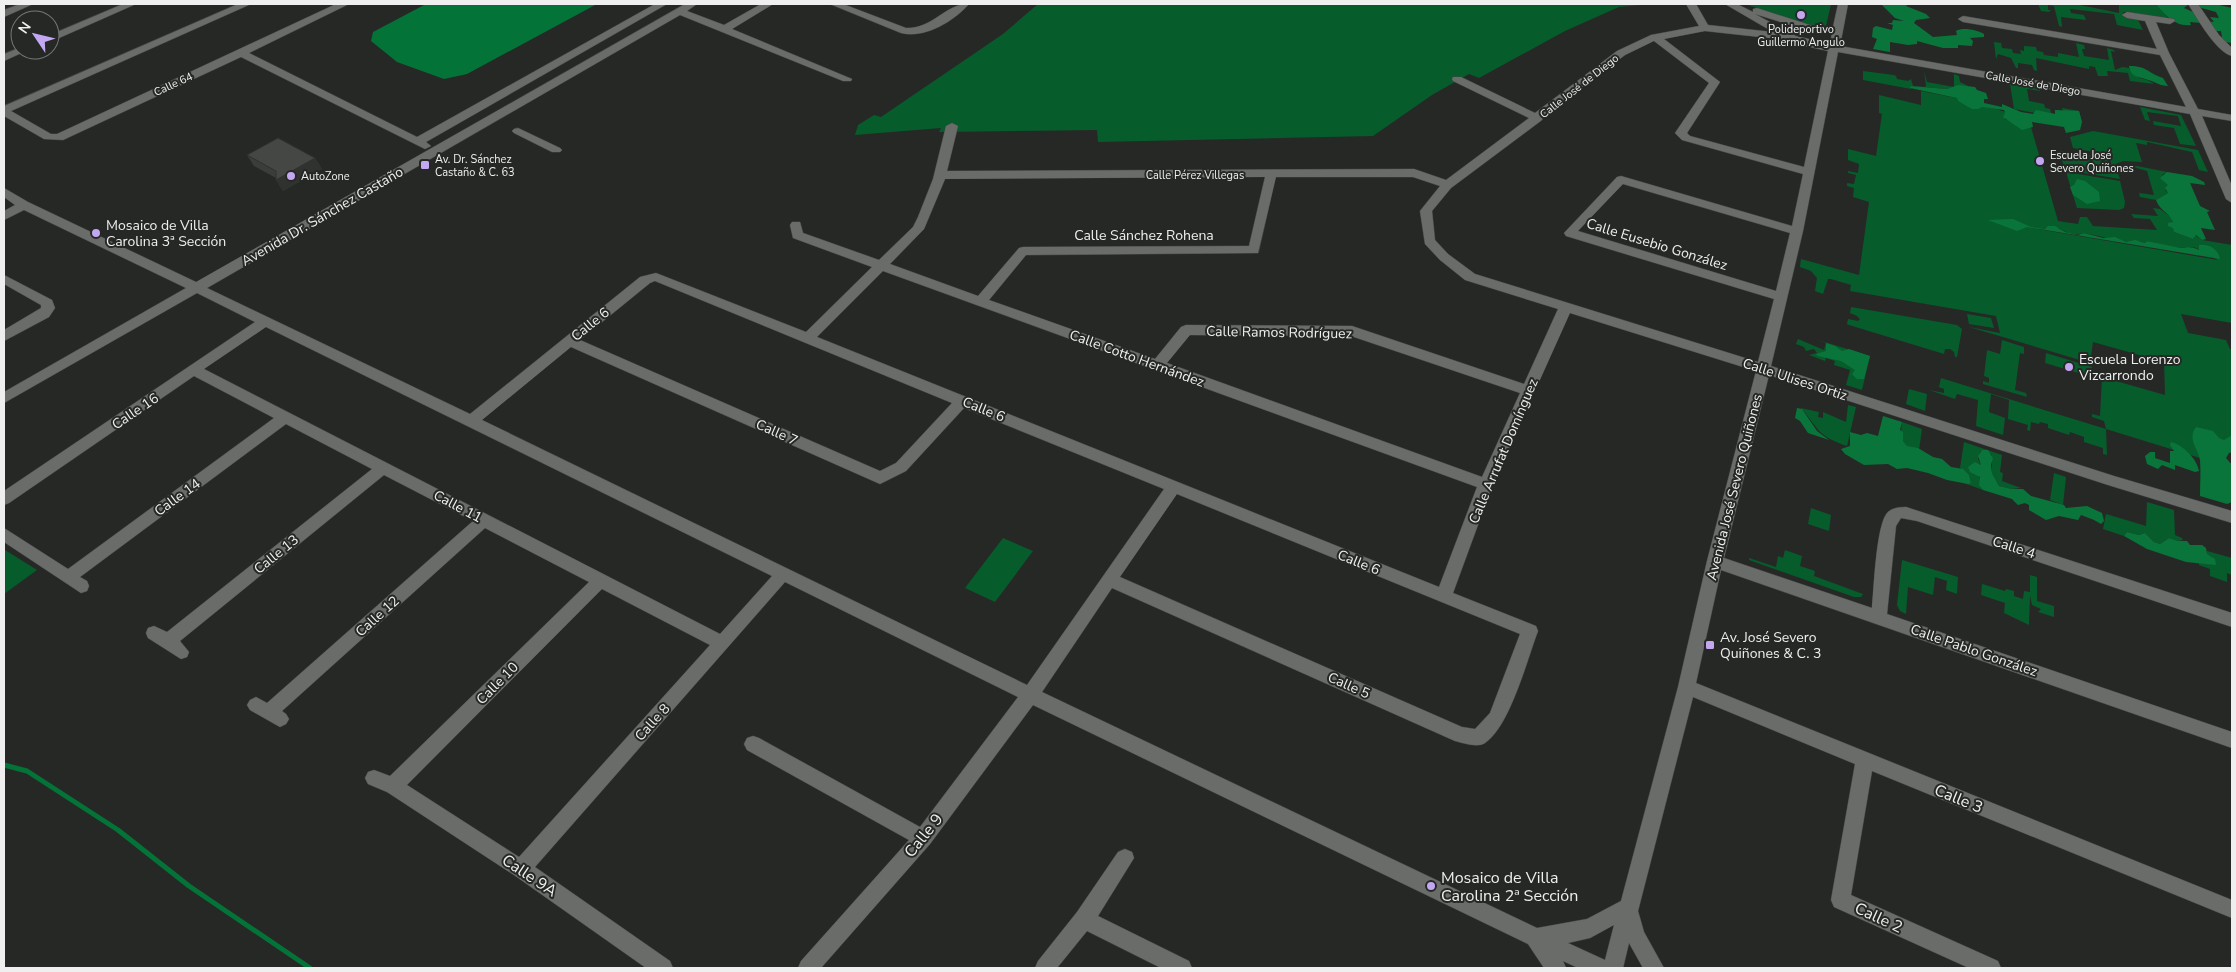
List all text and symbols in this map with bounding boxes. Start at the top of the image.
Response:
marker: Polideportivo Guillermo Angulo [1795,9,1807,21]
north arrow [10,10,60,60]
text: N [14,18,36,38]
place label: Polideportivo Guillermo Angulo [1757,22,1845,50]
street label: Calle José de Diego [1537,51,1622,122]
street label: Calle José de Diego [1984,68,2082,99]
street label: Calle 64 [151,69,195,100]
place label: Escuela José Severo Quiñones [2050,148,2134,176]
place label: Av. Dr. Sánchez Castaño & C. 63 [435,152,515,180]
marker: Escuela José Severo Quiñones [2034,155,2046,167]
marker: Av. Dr. Sánchez Castaño & C. 63 [419,159,431,171]
street label: Avenida Dr. Sánchez Castaño [238,162,407,271]
street label: Calle Pérez Villegas [1146,168,1244,183]
place label: AutoZone [301,169,350,184]
marker: AutoZone [285,170,297,182]
street label: Calle Eusebio González [1584,214,1730,275]
place label: Mosaico de Villa Carolina 3ª Sección [106,216,226,251]
street label: Calle Sánchez Rohena [1074,226,1214,245]
marker: Mosaico de Villa Carolina 3ª Sección [90,227,102,239]
street label: Calle 6 [567,303,613,346]
street label: Calle Ramos Rodríguez [1206,322,1353,343]
street label: Calle Cotto Hernández [1067,325,1207,392]
place label: Escuela Lorenzo Vizcarrondo [2078,350,2181,385]
street label: Calle Ulises Ortiz [1740,354,1850,405]
marker: Escuela Lorenzo Vizcarrondo [2063,361,2075,373]
street label: Calle Arrufat Domínguez [1464,375,1543,527]
street label: Calle 16 [108,389,162,434]
street label: Calle 6 [960,392,1008,427]
street label: Avenida José Severo Quiñones [1702,392,1767,582]
street label: Calle 7 [753,415,801,450]
street label: Calle 14 [150,474,204,521]
street label: Calle 11 [430,486,485,527]
street label: Calle 13 [250,530,303,578]
street label: Calle 4 [1990,532,2038,563]
street label: Calle 6 [1335,545,1383,580]
street label: Calle 12 [351,592,403,641]
street label: Calle Pablo González [1908,620,2040,681]
place label: Av. José Severo Quiñones & C. 3 [1720,628,1821,663]
marker: Av. José Severo Quiñones & C. 3 [1704,639,1716,651]
street label: Calle 10 [472,658,523,709]
street label: Calle 5 [1325,668,1373,703]
street label: Calle 8 [630,700,674,745]
street label: Calle 3 [1931,779,1986,819]
street label: Calle 9 [899,809,948,862]
street label: Calle 9A [497,849,562,903]
place label: Mosaico de Villa Carolina 2ª Sección [1441,867,1578,907]
marker: Mosaico de Villa Carolina 2ª Sección [1425,880,1437,892]
street label: Calle 2 [1851,897,1906,939]

